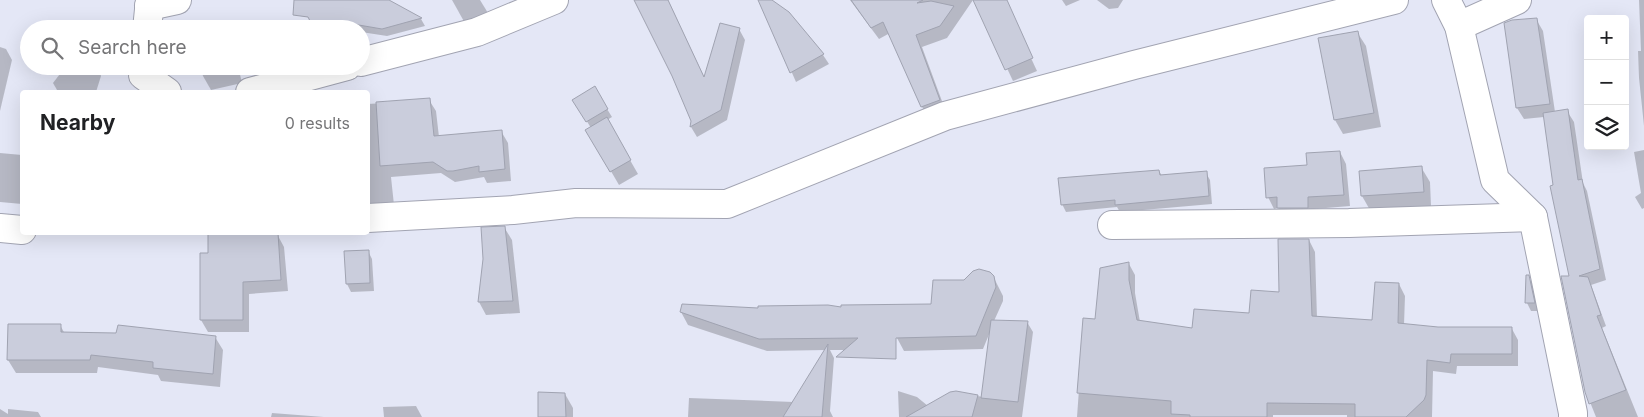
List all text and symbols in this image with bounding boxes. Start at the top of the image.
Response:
map controls [1584,15,1629,150]
button: + [1584,15,1629,60]
search box [20,20,370,75]
icon: search [38,34,66,62]
text: Search here [78,36,187,59]
button: − [1584,60,1629,105]
button: layers [1584,105,1629,150]
text: Nearby [40,110,115,135]
text: 0 results [285,113,350,133]

